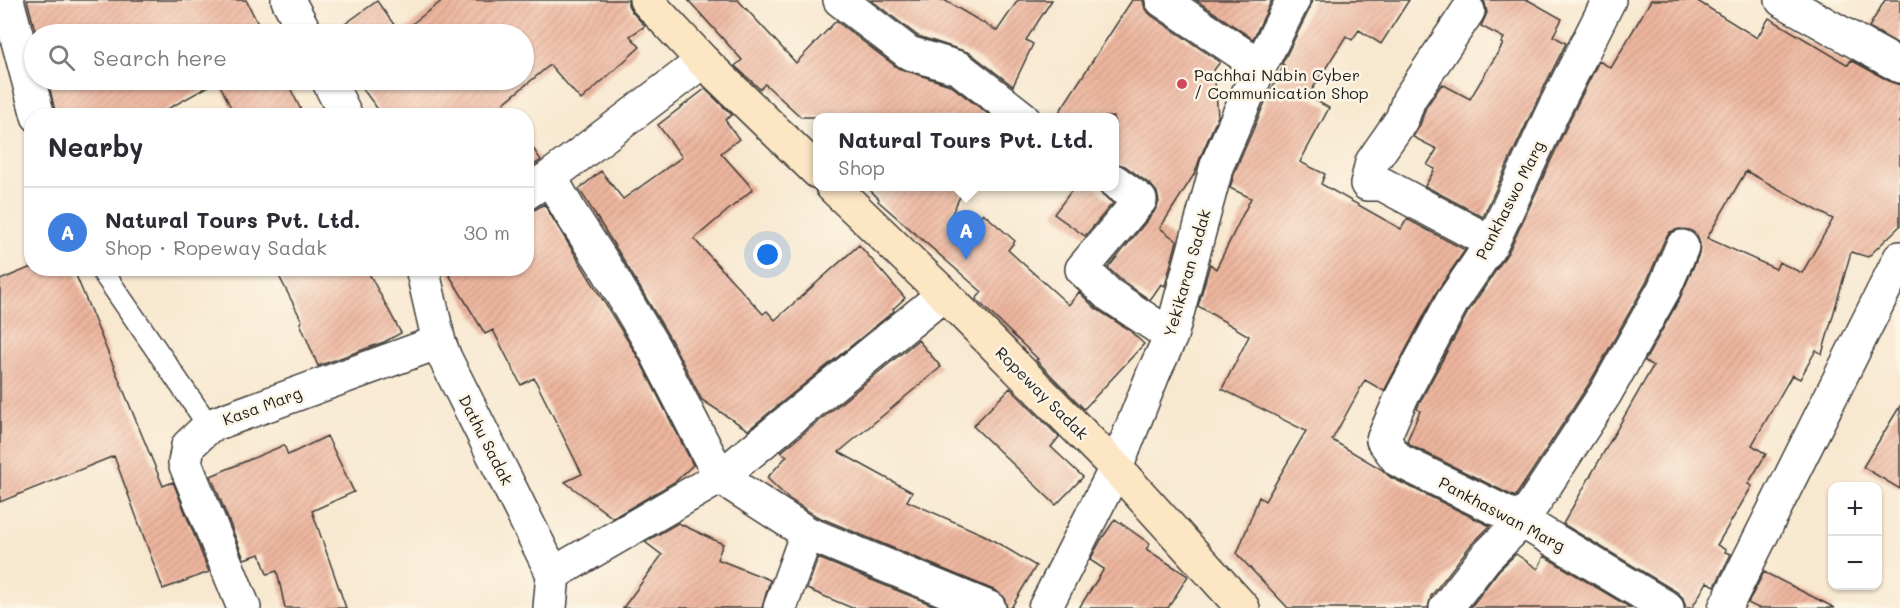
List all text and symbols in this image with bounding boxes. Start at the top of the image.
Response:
search box [24,24,534,90]
icon: search [45,41,78,74]
text: Search here [93,43,227,72]
place label: Pachhai Nabin Cyber / Communication Shop [1194,64,1369,103]
marker: Pachhai Nabin Cyber / Communication Shop [1175,77,1189,91]
popup [813,113,1119,191]
text: Natural Tours Pvt. Ltd. [838,125,1094,154]
text: Nearby [48,130,143,164]
street label: Pankhaswo Marg [1470,137,1549,263]
text: Shop [838,154,885,180]
text: Natural Tours Pvt. Ltd. [105,205,361,234]
street label: Yekikaran Sadak [1158,207,1215,339]
pin: A [946,210,986,260]
text: A [61,219,74,245]
text: 30 m [464,219,510,245]
text: Shop · Ropeway Sadak [105,234,327,260]
your location [753,240,782,269]
street label: Ropeway Sadak [991,342,1093,444]
street label: Kasa Marg [219,382,304,430]
street label: Dathu Sadak [455,391,518,488]
street label: Pankhaswan Marg [1435,471,1569,556]
map controls [1828,482,1882,590]
button: + [1828,482,1882,536]
button: − [1828,536,1882,590]

